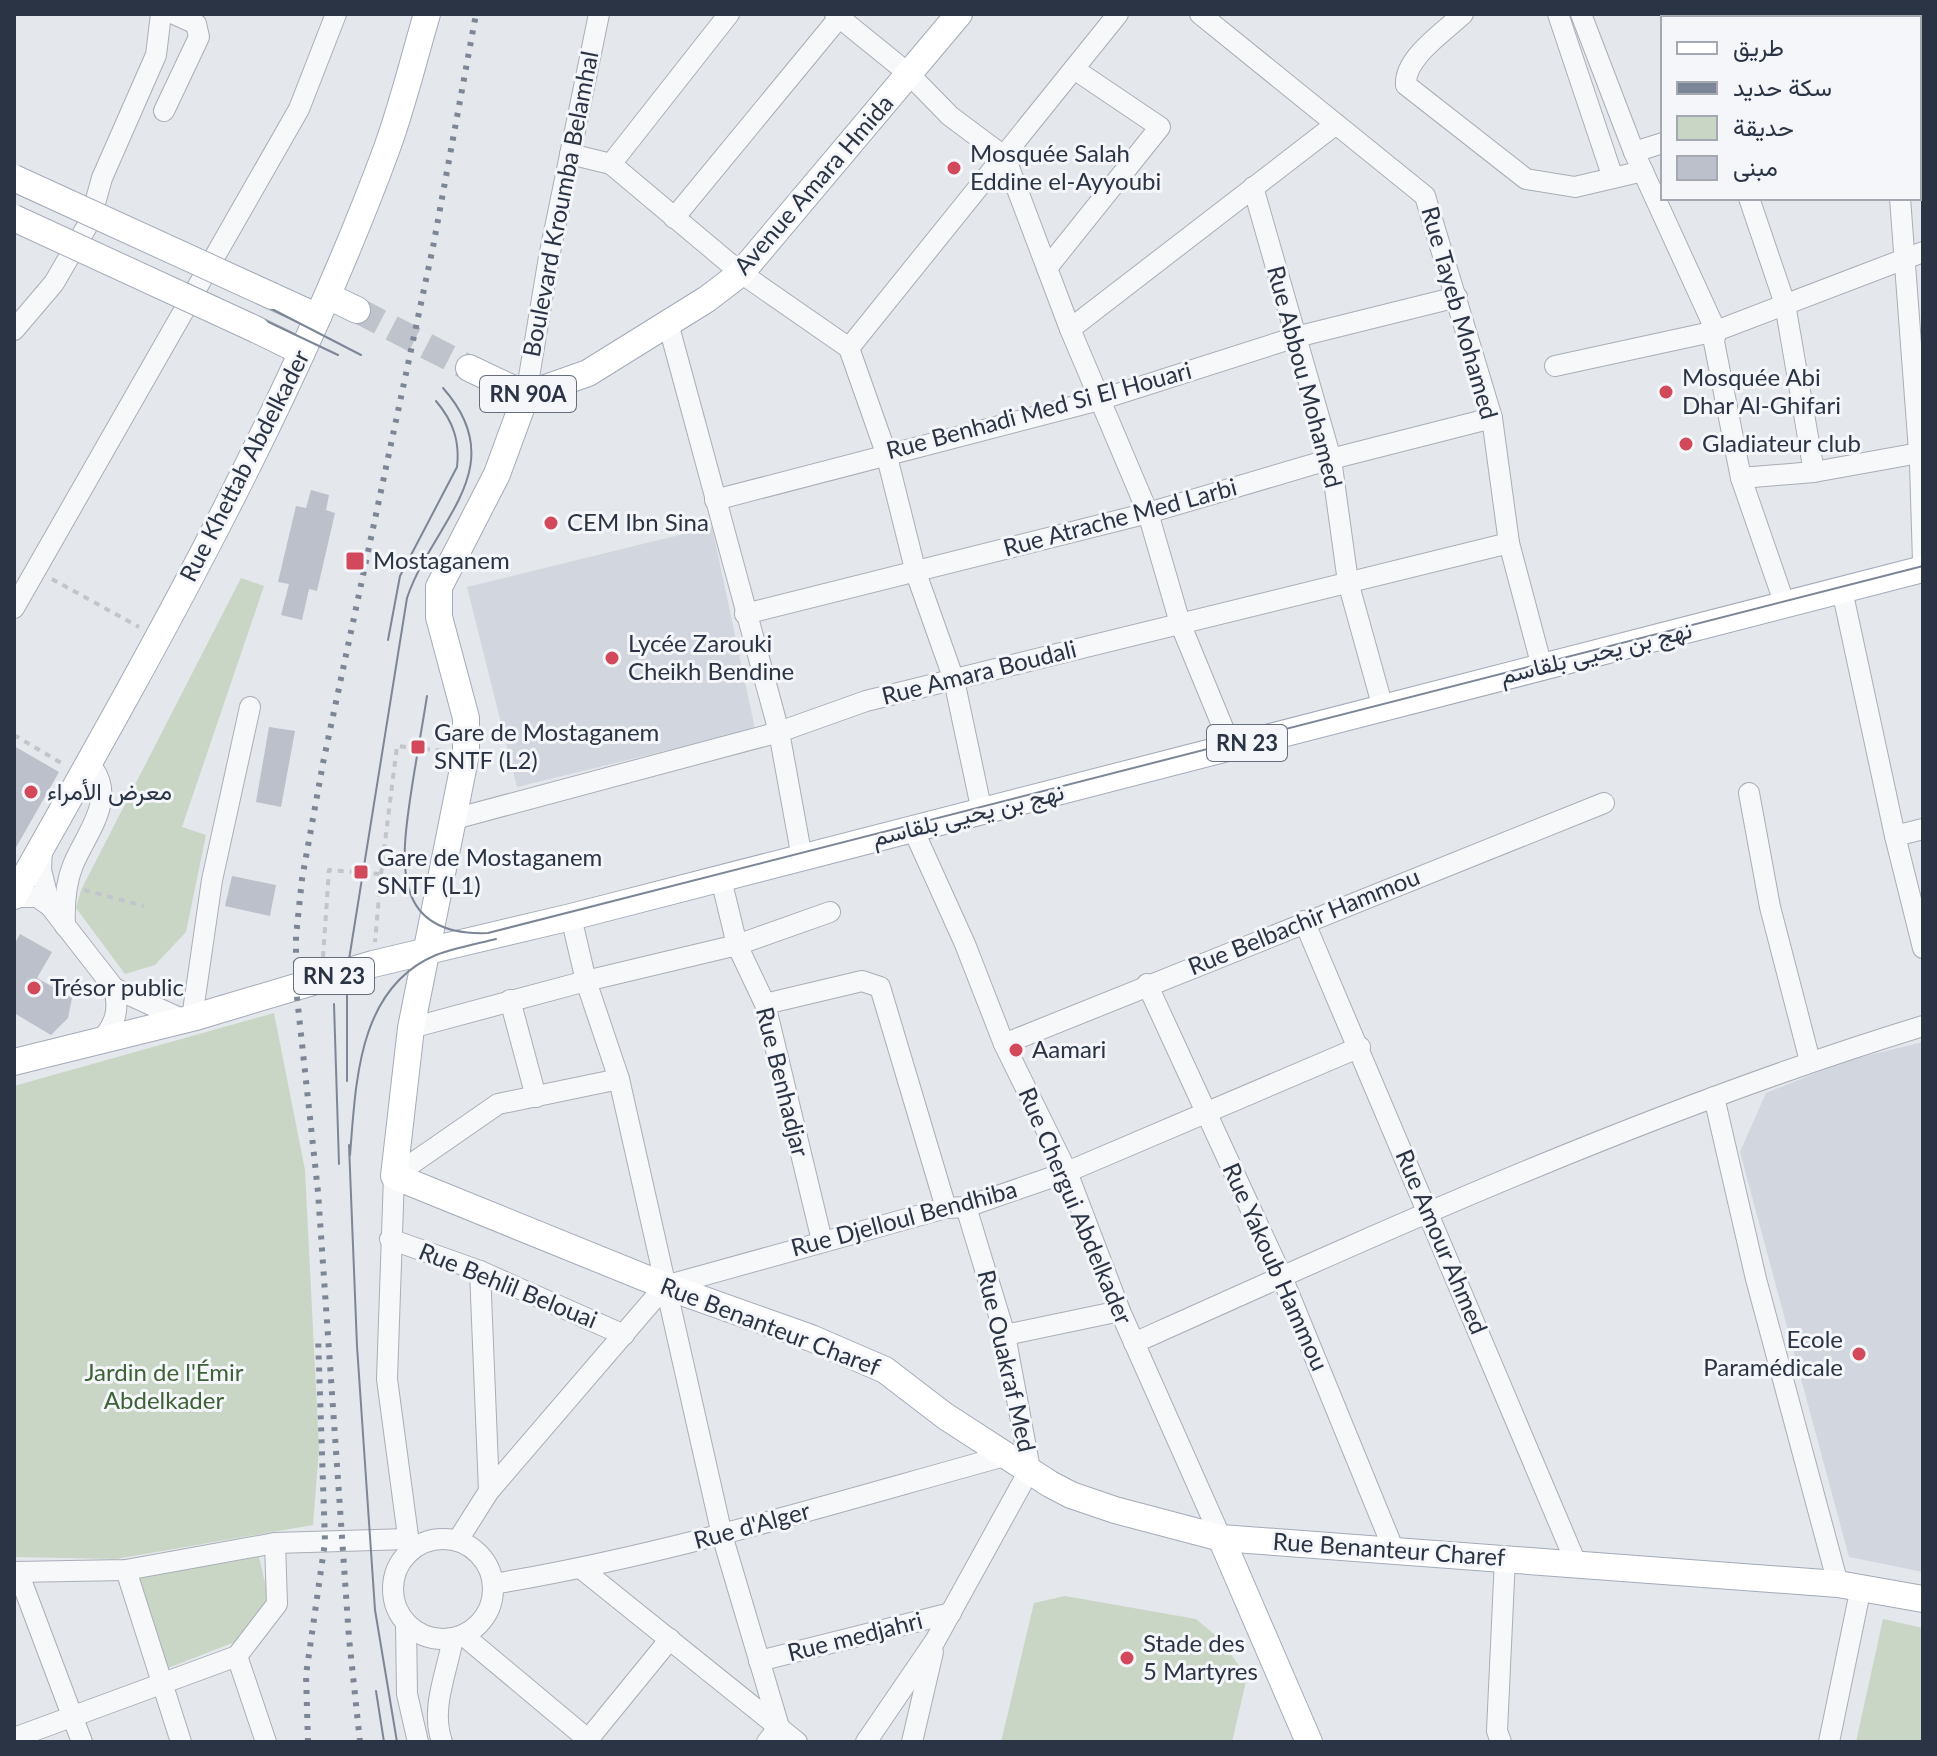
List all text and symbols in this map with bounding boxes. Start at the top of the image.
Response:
legend [1661,16,1921,200]
text: طريق [1733,32,1784,63]
street label: Boulevard Kroumba Belamhal [516,48,603,359]
text: سكة حديد [1733,72,1832,102]
street label: Avenue Amara Hmida [727,88,899,280]
text: حديقة [1733,112,1794,142]
place label: Mosquée Salah Eddine el-Ayyoubi [970,138,1161,195]
text: مبنى [1733,152,1778,182]
marker: Mosquée Salah Eddine el-Ayyoubi [945,159,963,177]
street label: Rue Tayeb Mohamed [1416,203,1505,422]
street label: Rue Abbou Mohamed [1262,262,1349,491]
street label: Rue Khettab Abdelkader [173,344,315,586]
street label: Rue Benhadi Med Si El Houari [883,355,1194,464]
place label: Mosquée Abi Dhar Al-Ghifari [1682,362,1841,419]
road number: RN 90A [480,376,576,412]
marker: Mosquée Abi Dhar Al-Ghifari [1657,383,1675,401]
place label: Gladiateur club [1702,428,1861,457]
marker: Gladiateur club [1677,435,1695,453]
street label: Rue Atrache Med Larbi [1000,471,1240,562]
place label: CEM Ibn Sina [567,507,709,536]
marker: CEM Ibn Sina [542,514,560,532]
place label: Mostaganem [373,545,510,574]
marker: Mostaganem [344,550,366,572]
street label: نهج بن يحيى بلقاسم [1497,614,1695,693]
place label: Lycée Zarouki Cheikh Bendine [628,628,794,685]
street label: Rue Amara Boudali [878,633,1079,710]
marker: Lycée Zarouki Cheikh Bendine [603,649,621,667]
place label: Gare de Mostaganem SNTF (L2) [434,717,659,774]
road number: RN 23 [1207,725,1287,761]
marker: Gare de Mostaganem SNTF (L2) [409,738,427,756]
place label: معرض الأمراء [47,776,172,807]
street label: نهج بن يحيى بلقاسم [869,776,1067,855]
marker: معرض الأمراء [22,783,40,801]
place label: Gare de Mostaganem SNTF (L1) [377,842,602,899]
street label: Rue Belbachir Hammou [1183,861,1423,980]
marker: Gare de Mostaganem SNTF (L1) [352,863,370,881]
road number: RN 23 [294,958,374,994]
place label: Trésor public [50,972,184,1001]
marker: Trésor public [25,979,43,997]
street label: Rue Benhadjar [751,1004,816,1160]
place label: Aamari [1032,1034,1106,1063]
marker: Aamari [1007,1041,1025,1059]
street label: Rue Chergui Abdelkader [1013,1083,1140,1329]
street label: Rue Amour Ahmed [1390,1145,1494,1338]
street label: Rue Yakoub Hammou [1217,1158,1335,1375]
street label: Rue Djelloul Bendhiba [787,1173,1020,1262]
street label: Rue Behlil Belouai [415,1236,602,1334]
street label: Rue Ouakraf Med [972,1267,1042,1454]
street label: Rue Benanteur Charef [657,1270,885,1381]
place label: Ecole Paramédicale [1703,1324,1843,1381]
marker: Ecole Paramédicale [1850,1345,1868,1363]
park label: Jardin de l'Émir Abdelkader [84,1357,244,1414]
street label: Rue d'Alger [690,1495,813,1554]
street label: Rue Benanteur Charef [1272,1526,1507,1571]
street label: Rue medjahri [784,1605,925,1666]
place label: Stade des 5 Martyres [1143,1628,1258,1685]
marker: Stade des 5 Martyres [1118,1649,1136,1667]

